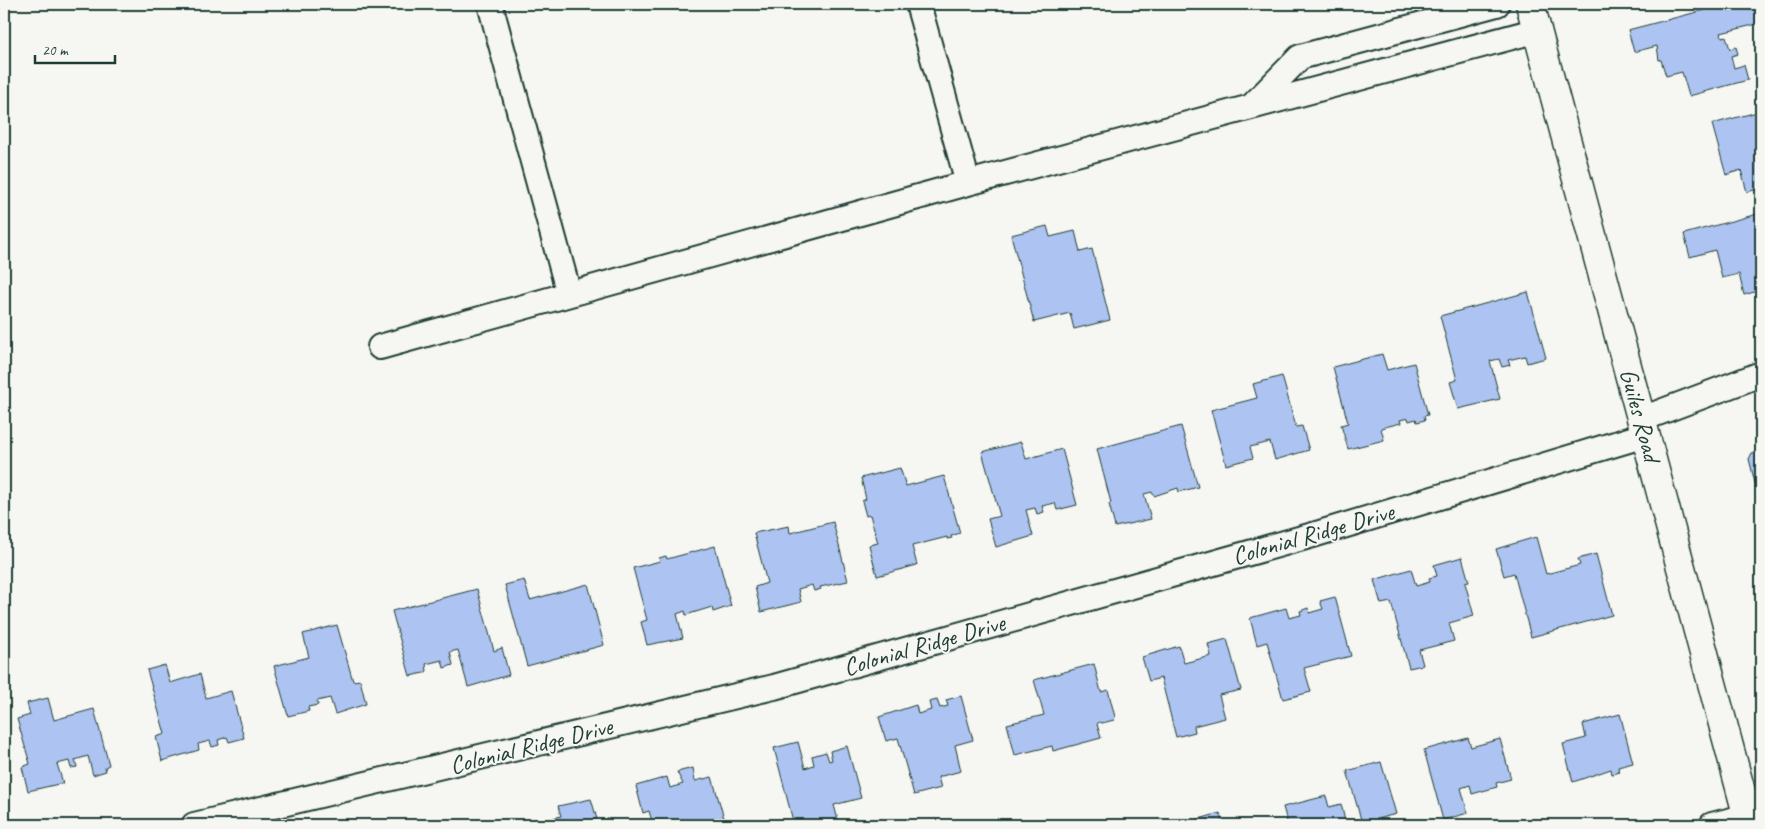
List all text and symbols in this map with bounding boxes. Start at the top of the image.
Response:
scale bar [35,32,115,64]
text: 20 m [42,41,69,60]
street label: Guiles Road [1612,365,1669,468]
street label: Colonial Ridge Drive [1229,495,1399,572]
street label: Colonial Ridge Drive [840,606,1010,683]
street label: Colonial Ridge Drive [446,710,617,782]

